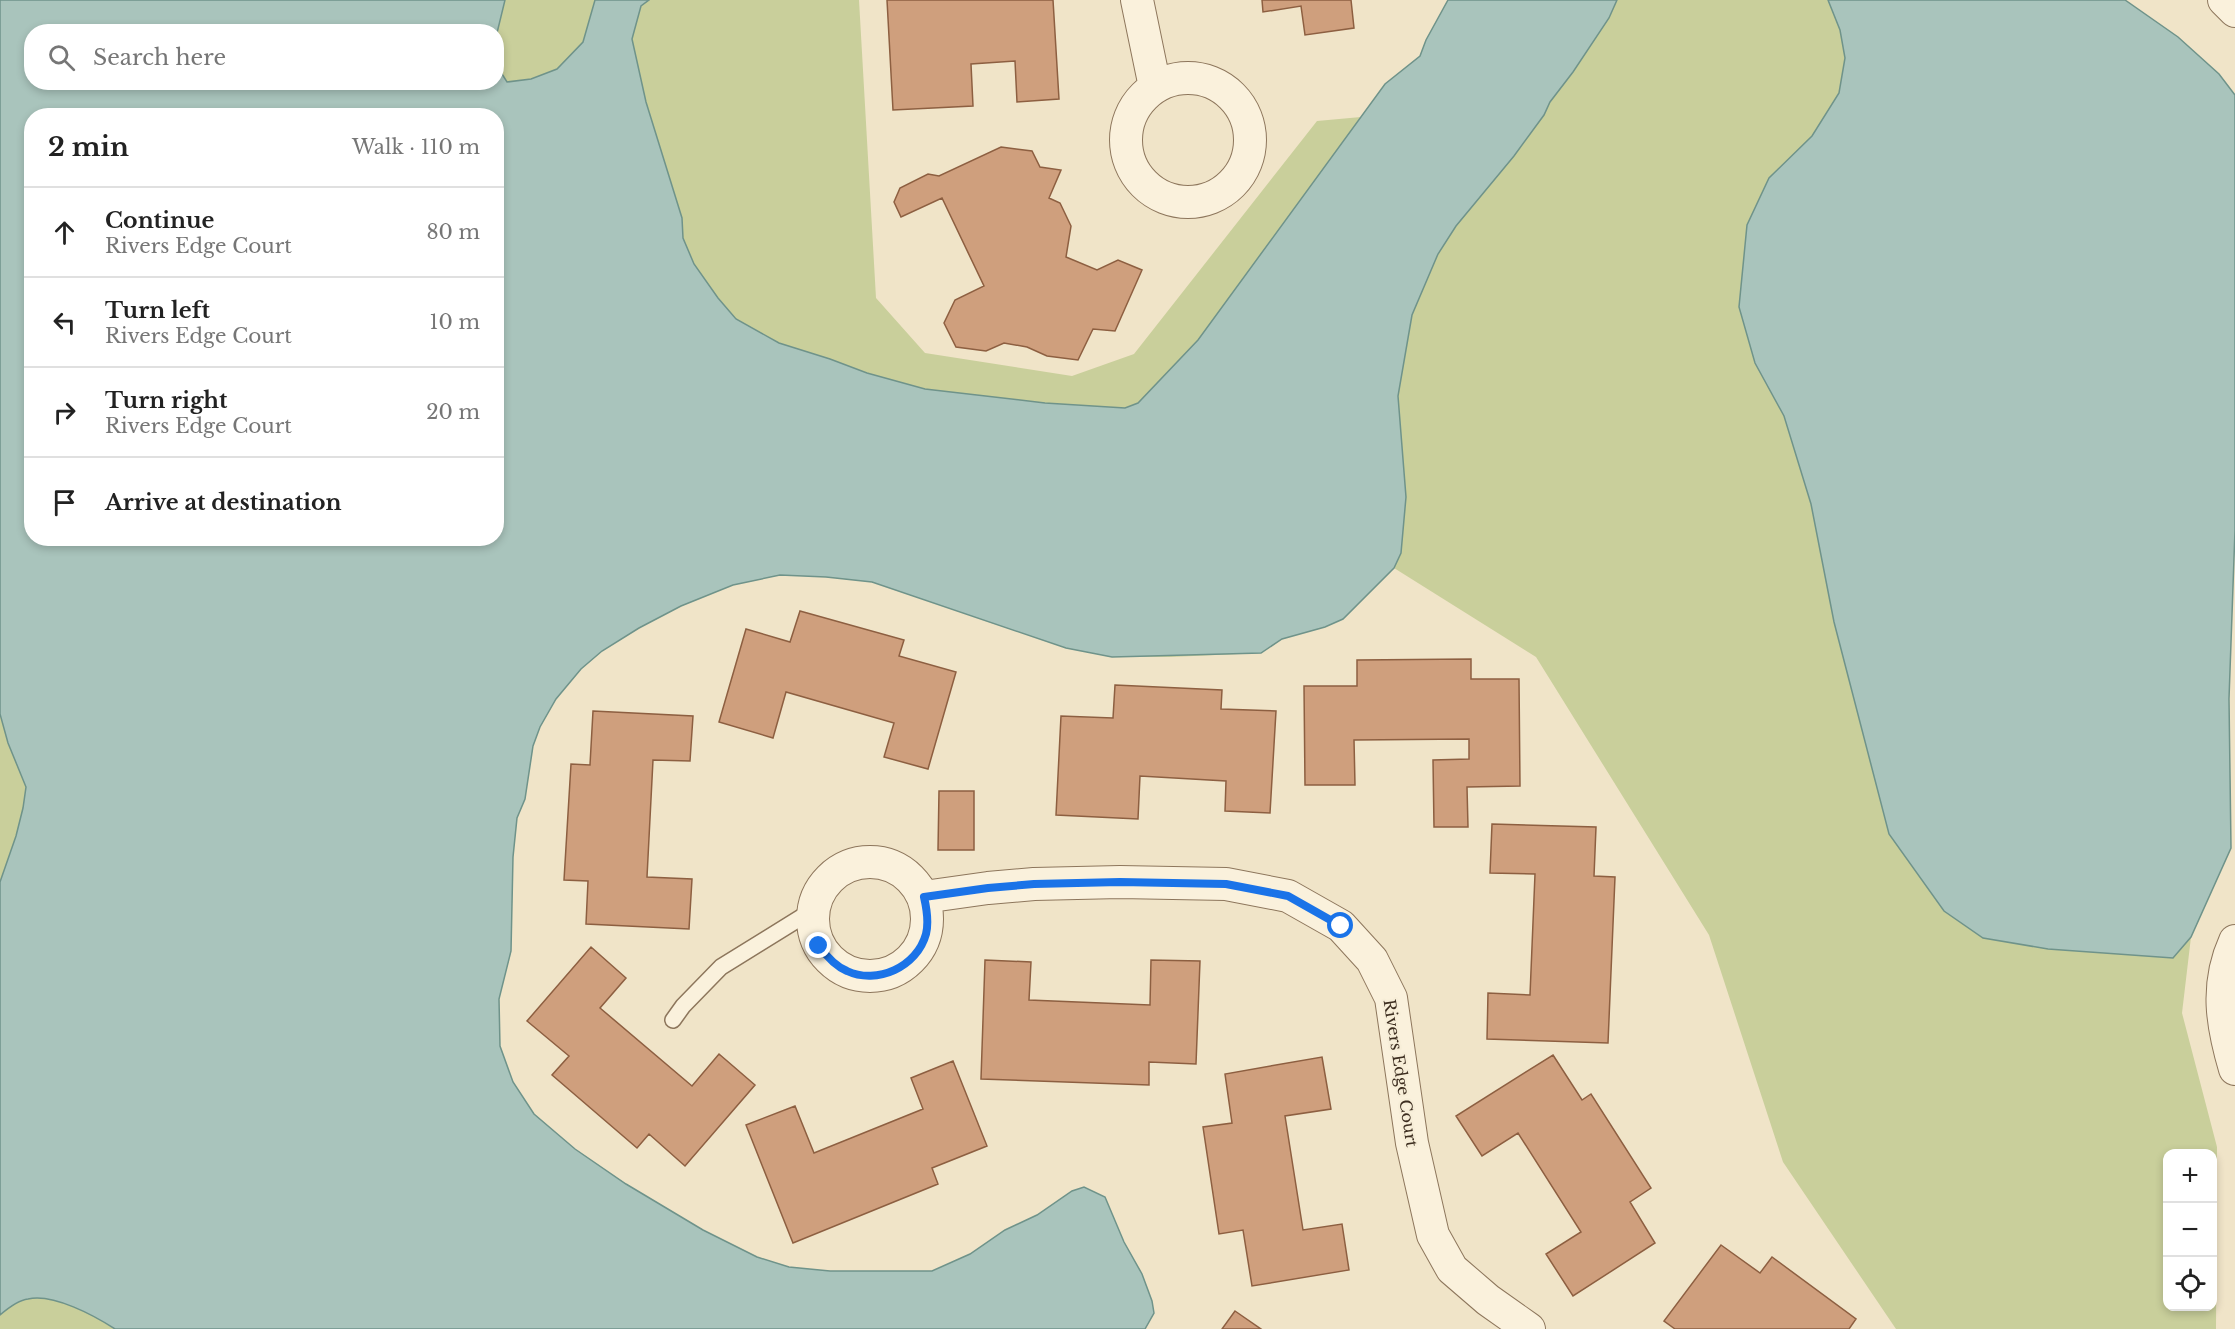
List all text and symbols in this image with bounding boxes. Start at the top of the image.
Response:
search box [24,24,504,90]
icon: search [45,41,78,74]
text: Search here [93,44,226,71]
text: 2 min [48,131,129,163]
text: Walk · 110 m [352,135,480,159]
text: Continue [105,207,214,234]
icon: ahead [48,216,81,249]
text: 80 m [426,220,480,244]
text: Rivers Edge Court [105,234,292,258]
text: Turn left [105,297,210,324]
icon: left [48,306,81,339]
text: 10 m [430,310,480,334]
text: Rivers Edge Court [105,324,292,348]
text: Turn right [105,387,227,414]
icon: right [48,396,81,429]
text: 20 m [426,400,480,424]
text: Rivers Edge Court [105,414,292,438]
icon: arrive [48,486,81,519]
text: Arrive at destination [105,489,342,516]
route start [1327,912,1353,938]
route end [805,932,831,958]
street label: Rivers Edge Court [1379,998,1423,1148]
map controls [2163,1149,2217,1311]
button: + [2163,1149,2217,1203]
button: − [2163,1203,2217,1257]
button: locate [2163,1257,2217,1311]

